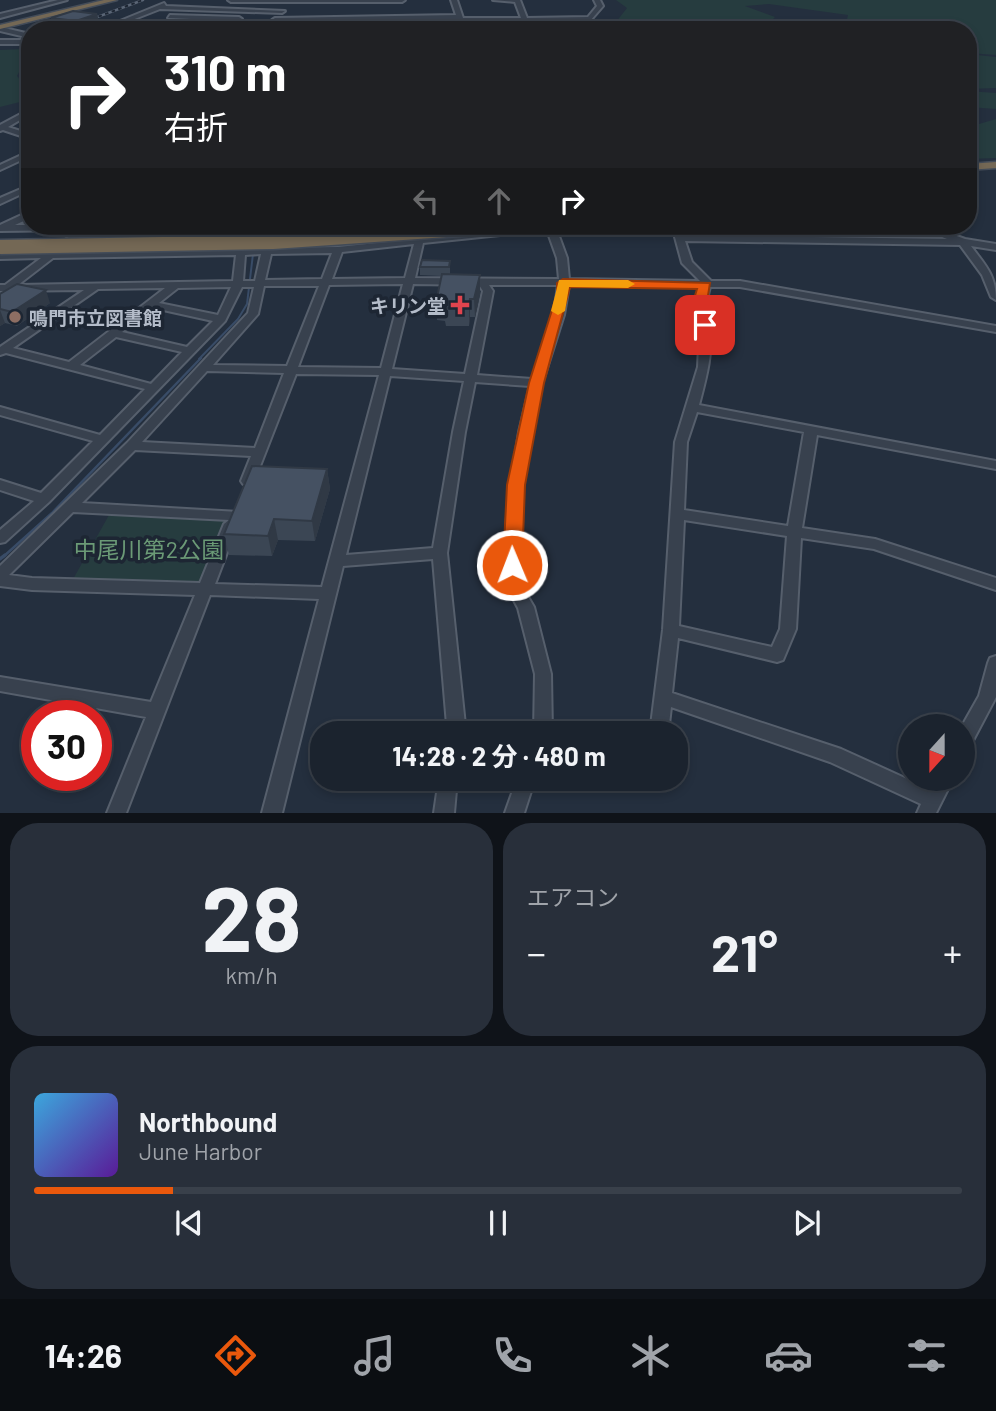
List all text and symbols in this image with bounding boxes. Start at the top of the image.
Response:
text: 310 m [164,42,286,101]
icon: right [49,49,140,140]
text: 右折 [164,107,228,145]
icon: left [407,182,445,220]
icon: ahead [480,182,518,220]
icon: right [553,182,591,220]
place label: キリン堂 [370,294,446,317]
pin [675,295,735,355]
marker: キリン堂 [452,297,468,313]
place label: 鳴門市立図書館 [29,306,162,329]
icon: arrive [686,306,724,344]
marker: 鳴門市立図書館 [7,309,23,325]
position arrow [475,528,549,602]
park label: 中尾川第2公園 [74,535,224,563]
speed limit sign: 30 [21,700,112,791]
north arrow [898,714,975,791]
map controls [898,714,975,791]
text: 14:28 · 2 分 · 480 m [392,740,606,771]
text: 28 [201,861,302,970]
text: エアコン [527,883,619,911]
text: 21° [711,920,778,982]
text: − [527,929,546,975]
text: + [943,929,962,975]
text: km/h [225,961,278,989]
text: Northbound [139,1106,277,1137]
text: June Harbor [139,1137,262,1165]
icon: previous [170,1204,208,1242]
icon: pause [479,1204,517,1242]
icon: next [788,1204,826,1242]
icon: directions [211,1331,260,1380]
icon: music [350,1331,399,1380]
icon: phone [488,1331,537,1380]
icon: climate [626,1331,675,1380]
icon: car [764,1331,813,1380]
icon: filters [902,1331,951,1380]
text: 14:26 [45,1336,122,1374]

